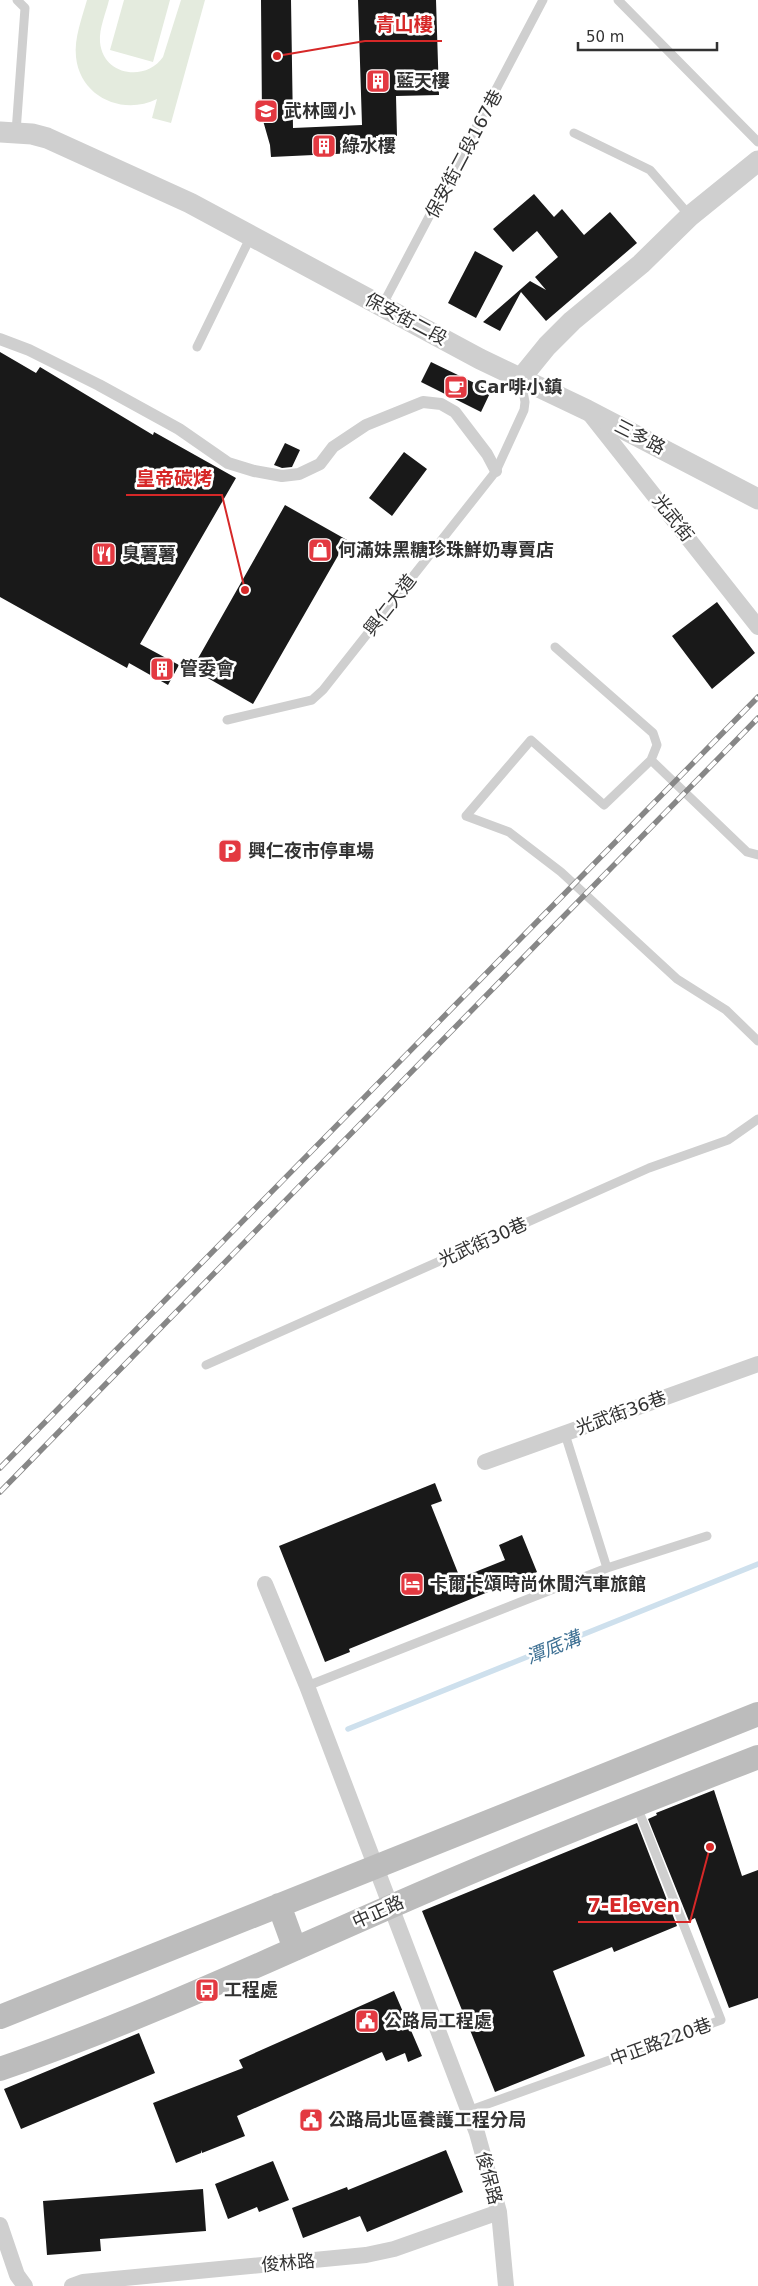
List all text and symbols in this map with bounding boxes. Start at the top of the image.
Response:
callout: 青山樓 [365,7,442,41]
text: 青山樓 [375,13,433,35]
scale bar [578,20,717,52]
text: 50 m [586,28,624,46]
building icon: 藍天樓 [365,68,391,94]
place label: 藍天樓 [396,70,450,91]
street label: 保安街二段167巷 [421,86,506,222]
school or university icon: 武林國小 [253,98,279,124]
place label: 武林國小 [284,100,356,121]
building icon: 綠水樓 [311,133,337,159]
place label: 綠水樓 [342,135,396,156]
street label: 保安街二段 [362,288,451,349]
cafe icon: Car啡小鎮 [443,374,469,400]
place label: Car啡小鎮 [474,376,562,397]
street label: 三多路 [611,415,669,458]
callout: 皇帝碳烤 [126,461,222,495]
text: 皇帝碳烤 [136,467,212,489]
street label: 光武街 [648,490,698,545]
shop icon: 何滿妹黑糖珍珠鮮奶專賣店 [307,537,333,563]
place label: 何滿妹黑糖珍珠鮮奶專賣店 [338,539,554,560]
restaurant icon: 臭薯薯 [91,541,117,567]
place label: 臭薯薯 [122,543,176,564]
street label: 興仁大道 [359,570,420,640]
building icon: 管委會 [149,656,175,682]
place label: 管委會 [180,658,235,679]
parking icon: 興仁夜市停車場 [217,838,243,864]
place label: 興仁夜市停車場 [248,840,374,861]
street label: 光武街30巷 [435,1213,530,1270]
street label: 光武街36巷 [573,1386,669,1439]
hotel icon: 卡爾卡頌時尚休閒汽車旅館 [399,1571,425,1597]
place label: 卡爾卡頌時尚休閒汽車旅館 [430,1573,646,1594]
water label: 潭底溝 [522,1625,586,1668]
callout: 7-Eleven [578,1888,690,1922]
street label: 中正路 [349,1891,407,1932]
text: 7-Eleven [588,1894,680,1916]
bus stop icon: 工程處 [194,1977,220,2003]
place label: 工程處 [224,1979,278,2000]
public building icon: 公路局工程處 [354,2008,380,2034]
place label: 公路局工程處 [384,2010,492,2031]
street label: 中正路220巷 [607,2013,714,2070]
public building icon: 公路局北區養護工程分局 [298,2107,324,2133]
place label: 公路局北區養護工程分局 [328,2109,526,2130]
street label: 俊保路 [472,2149,507,2207]
street label: 俊林路 [260,2250,316,2275]

